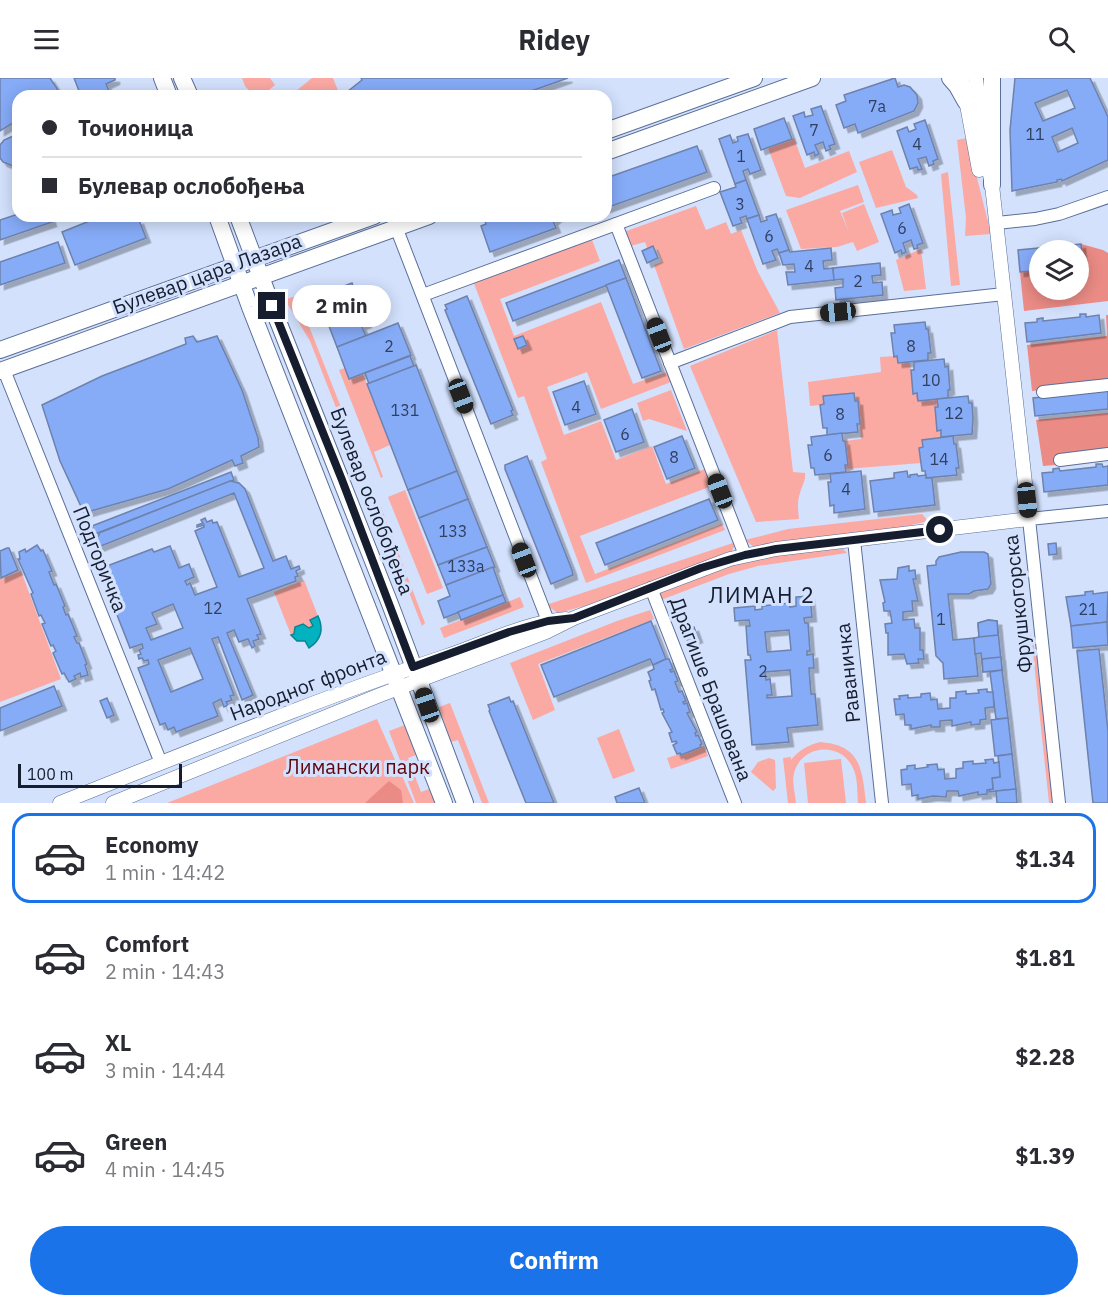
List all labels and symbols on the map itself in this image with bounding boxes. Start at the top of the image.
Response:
house number: 7a [868,96,887,116]
house number: 7 [809,120,819,140]
house number: 11 [1025,124,1045,144]
house number: 4 [912,134,922,154]
house number: 1 [736,146,746,166]
house number: 3 [735,194,745,214]
house number: 6 [897,218,907,238]
house number: 6 [764,226,774,246]
street label: Булевар цара Лазара [108,227,305,320]
house number: 4 [804,256,814,276]
house number: 2 [853,271,863,291]
callout: 2 min [293,285,392,327]
route end [258,292,285,319]
car [819,301,857,323]
car [644,315,674,355]
house number: 2 [384,336,394,356]
house number: 8 [906,336,916,356]
house number: 10 [921,370,941,390]
car [446,376,476,416]
house number: 4 [571,397,581,417]
house number: 131 [391,400,419,420]
street label: Булевар ослобођења [324,403,421,599]
house number: 12 [944,403,964,423]
house number: 8 [835,404,845,424]
house number: 6 [620,424,630,444]
house number: 6 [823,445,833,465]
house number: 8 [669,447,679,467]
house number: 14 [929,449,949,469]
car [705,471,735,511]
house number: 4 [841,479,851,499]
car [1016,481,1038,519]
street label: Подгоричка [67,502,134,616]
route start [926,516,953,543]
house number: 133 [439,521,467,541]
street label: Фрушкогорска [997,533,1038,675]
car [509,540,539,580]
house number: 133a [447,556,485,576]
district label: ЛИМАН 2 [708,580,816,609]
street label: Драгише Брашована [664,593,759,785]
house number: 12 [203,598,223,618]
house number: 21 [1078,599,1098,619]
house number: 1 [936,609,946,629]
street label: Раваничка [829,622,866,724]
street label: Народног фронта [226,642,390,727]
house number: 2 [758,661,768,681]
car [413,685,441,725]
park label: Лимански парк [286,753,430,780]
scale bar [18,761,182,788]

